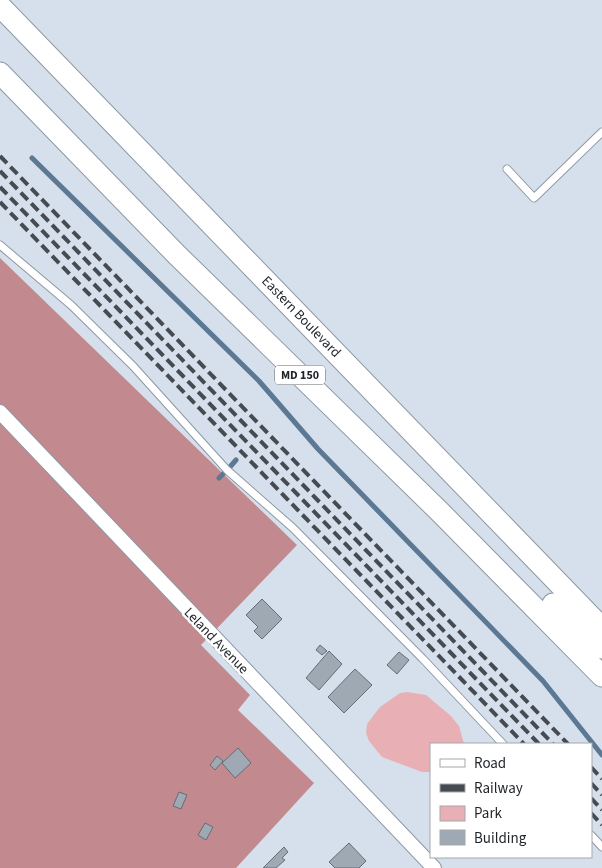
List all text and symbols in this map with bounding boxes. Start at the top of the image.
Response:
street label: Eastern Boulevard [257,272,345,362]
road number: MD 150 [275,366,325,384]
street label: Leland Avenue [179,603,253,679]
legend [430,743,592,858]
text: Road [474,753,506,774]
text: Railway [474,778,523,799]
text: Park [474,803,503,824]
text: Building [474,828,527,849]

